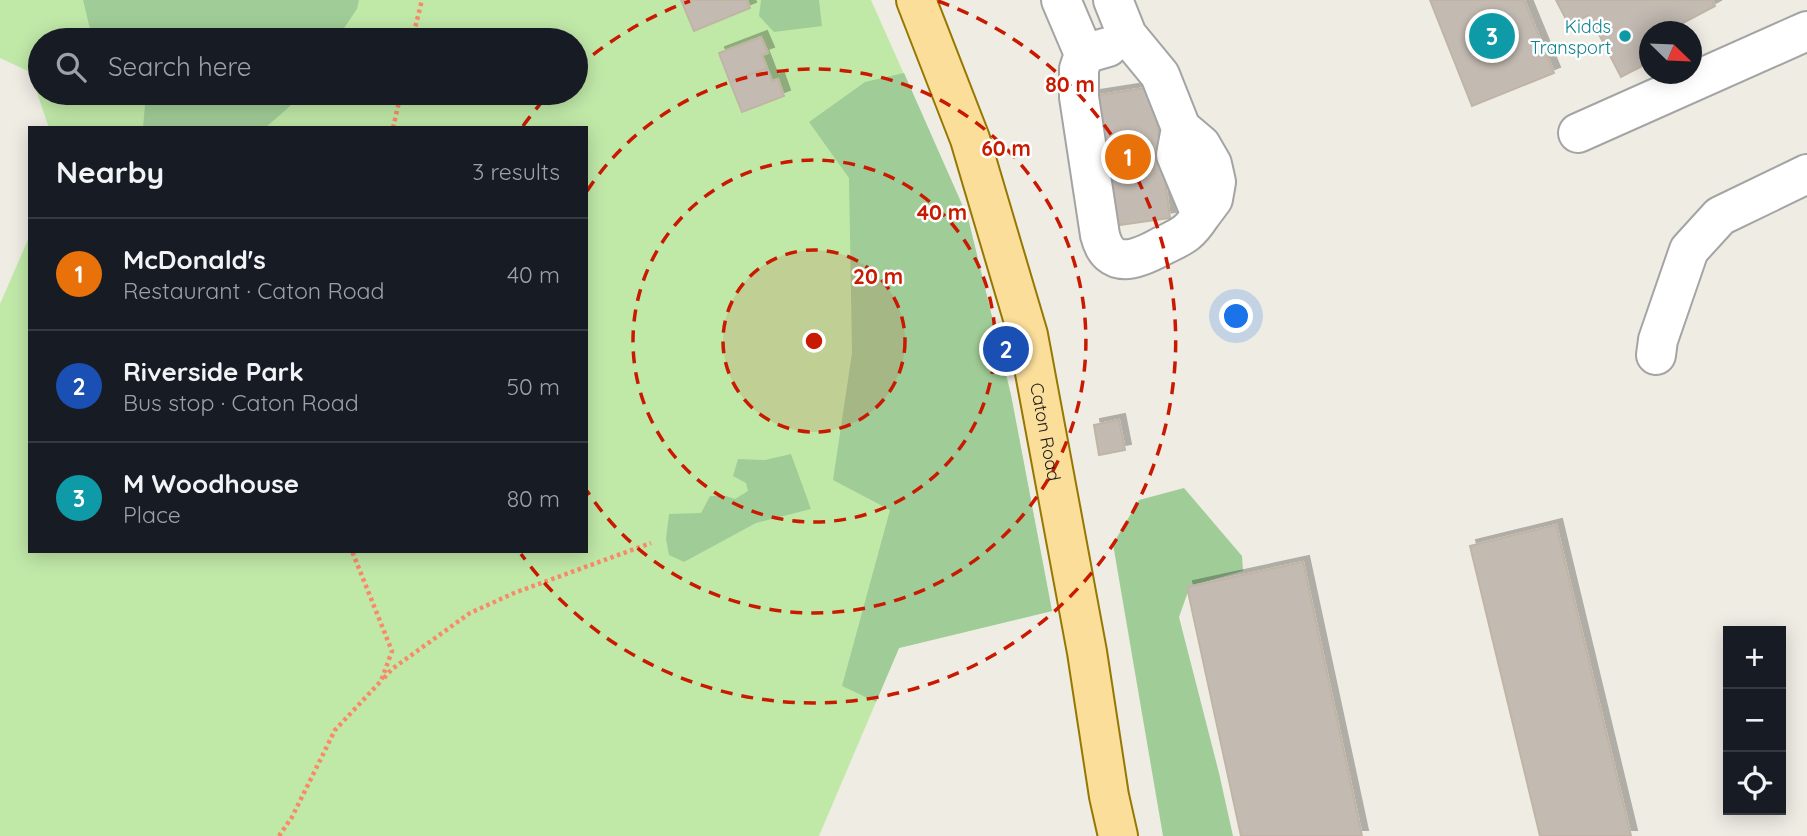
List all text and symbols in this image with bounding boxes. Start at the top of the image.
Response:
pin: 3 [1469,10,1515,62]
place label: Kidds Transport [1530,15,1611,59]
north arrow [1639,21,1702,84]
search box [28,28,588,105]
marker: Kidds Transport [1617,28,1633,44]
icon: search [52,48,90,86]
text: Search here [108,50,252,83]
text: 80 m [1045,71,1095,97]
pin: 1 [1105,131,1151,183]
text: 60 m [981,135,1031,161]
text: Nearby [56,153,164,191]
text: 3 results [472,157,560,186]
text: 40 m [917,199,967,225]
text: McDonald's [123,243,266,276]
text: 1 [75,260,83,289]
text: 40 m [507,260,560,289]
text: 20 m [853,263,903,289]
text: Restaurant · Caton Road [123,276,385,305]
your location [1219,299,1253,333]
pin: 2 [983,323,1029,375]
centre of rings [802,329,826,353]
text: Riverside Park [123,355,304,388]
text: 2 [72,372,86,401]
text: 50 m [507,372,560,401]
street label: Caton Road [1026,381,1066,483]
text: Bus stop · Caton Road [123,388,359,417]
text: M Woodhouse [123,467,299,500]
text: 3 [73,484,85,513]
text: 80 m [507,484,560,513]
text: Place [123,500,181,529]
map controls [1723,626,1786,815]
button: + [1723,626,1786,689]
button: − [1723,689,1786,752]
button: locate [1723,752,1786,815]

